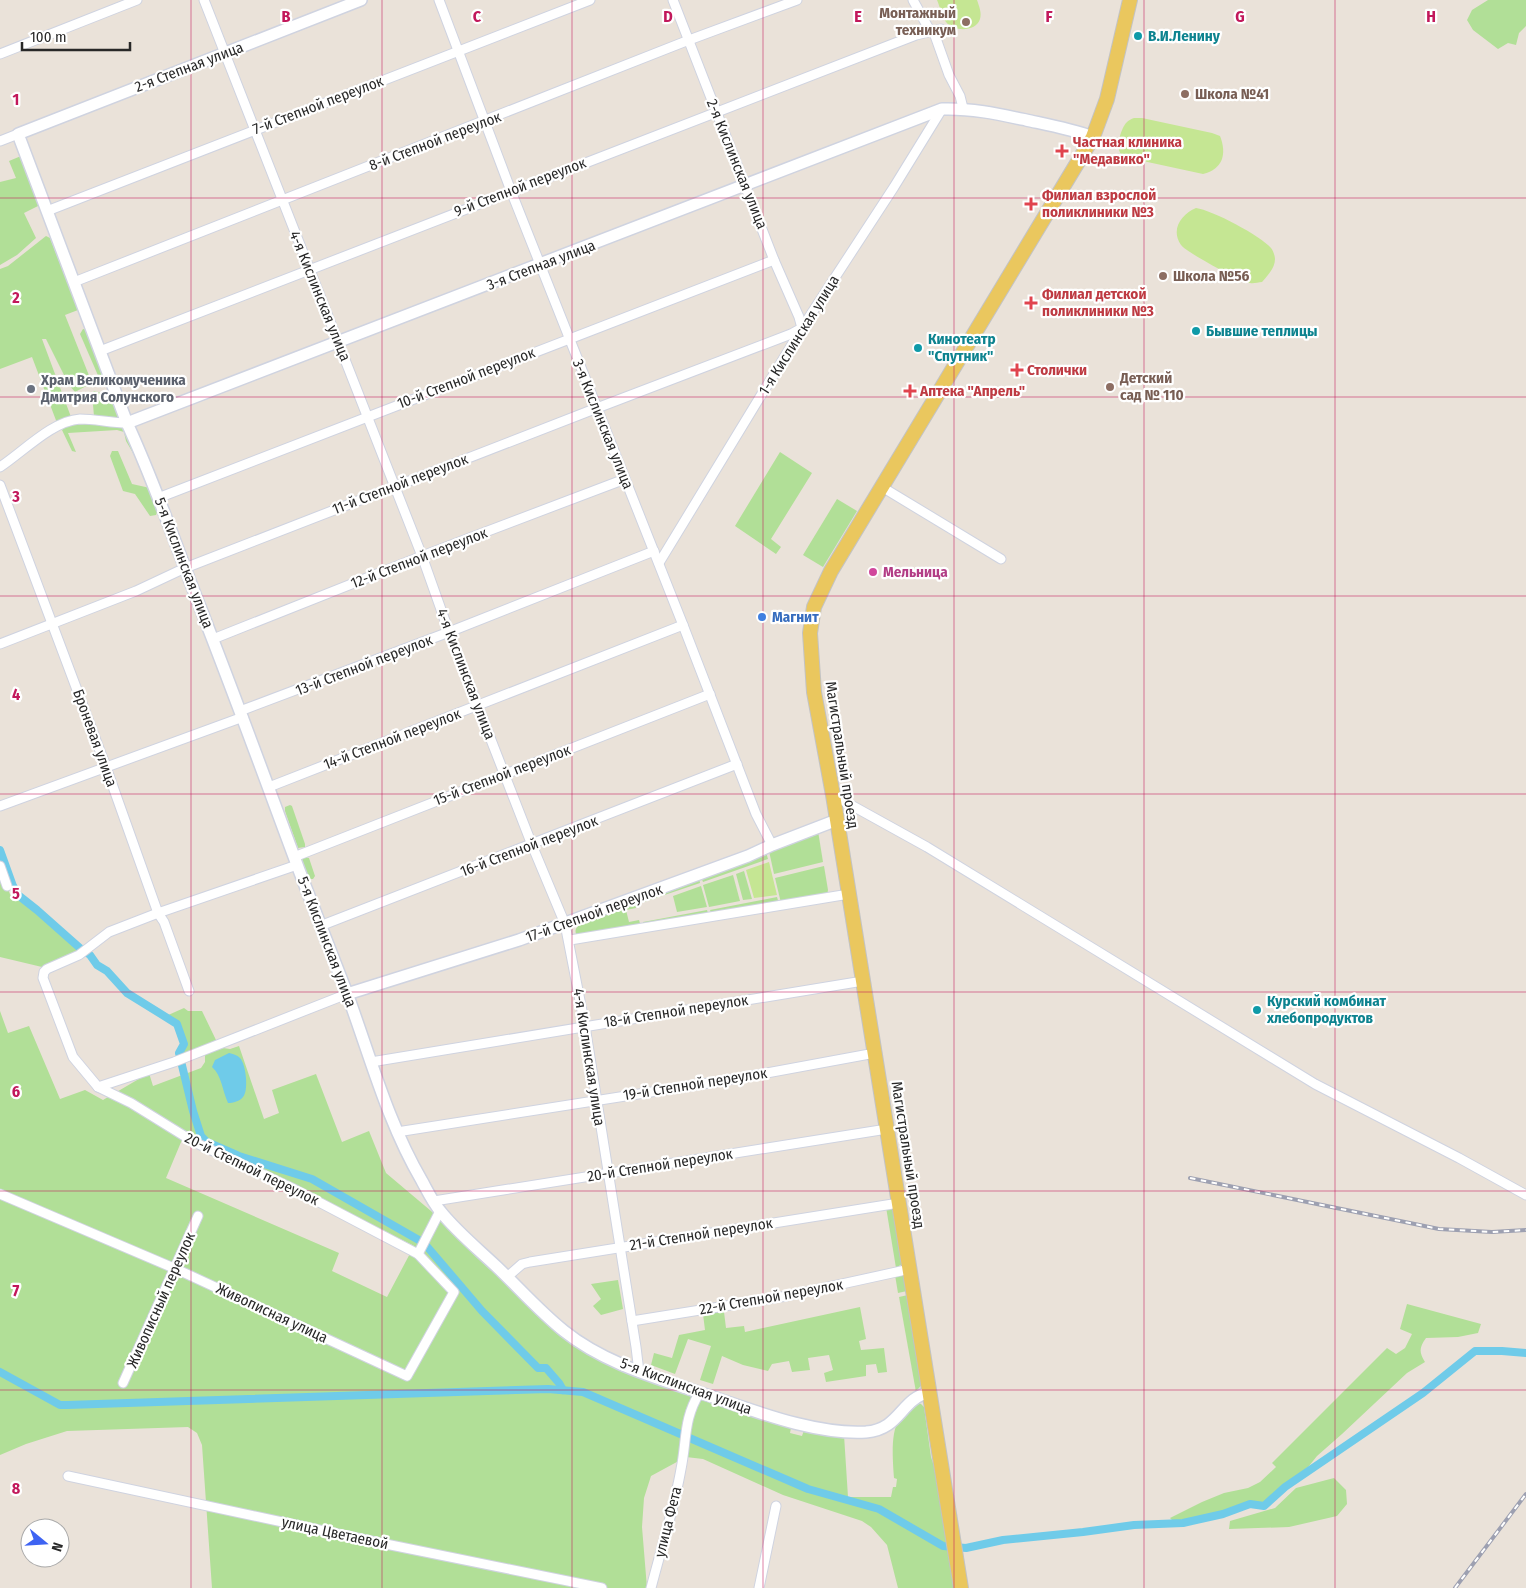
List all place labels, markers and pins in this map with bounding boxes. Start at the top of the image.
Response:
place label: Монтажный техникум [879,4,956,39]
marker: Монтажный техникум [960,16,972,28]
place label: В.И.Ленину [1148,27,1221,45]
marker: В.И.Ленину [1132,30,1144,42]
place label: Школа №41 [1195,85,1269,103]
marker: Школа №41 [1179,88,1191,100]
place label: Частная клиника "Медавико" [1073,133,1183,168]
marker: Частная клиника "Медавико" [1055,144,1069,158]
place label: Филиал взрослой поликлиники №3 [1042,186,1156,221]
marker: Филиал взрослой поликлиники №3 [1024,197,1038,211]
place label: Школа №56 [1173,267,1250,285]
marker: Школа №56 [1157,270,1169,282]
place label: Филиал детской поликлиники №3 [1042,285,1154,320]
marker: Филиал детской поликлиники №3 [1024,296,1038,310]
place label: Бывшие теплицы [1206,322,1317,340]
marker: Бывшие теплицы [1190,325,1202,337]
place label: Кинотеатр "Спутник" [928,330,996,365]
marker: Кинотеатр "Спутник" [912,342,924,354]
place label: Столички [1027,361,1087,379]
marker: Столички [1011,364,1023,376]
place label: Детский сад № 110 [1119,369,1184,404]
place label: Храм Великомученика Дмитрия Солунского [40,371,186,406]
marker: Детский сад № 110 [1104,381,1116,393]
place label: Аптека "Апрель" [919,382,1025,400]
marker: Храм Великомученика Дмитрия Солунского [25,383,37,395]
marker: Аптека "Апрель" [904,385,916,397]
place label: Мельница [883,563,948,581]
marker: Мельница [867,566,879,578]
place label: Магнит [772,608,819,626]
marker: Магнит [756,611,768,623]
place label: Курский комбинат хлебопродуктов [1266,992,1386,1027]
marker: Курский комбинат хлебопродуктов [1251,1004,1263,1016]

